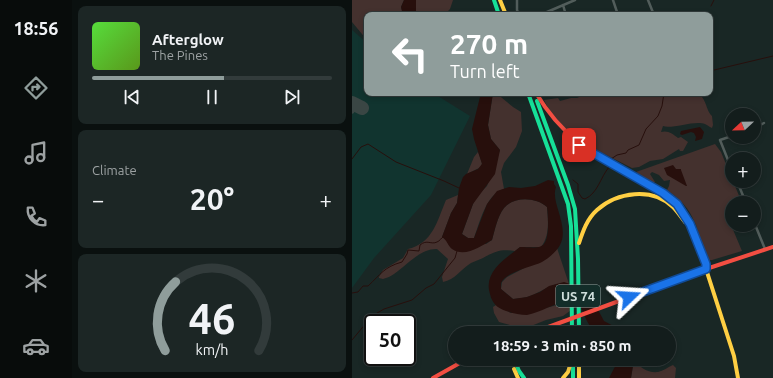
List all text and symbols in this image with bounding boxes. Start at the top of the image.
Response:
text: 18:56 [13,18,59,38]
icon: left [384,28,436,80]
text: 270 m [450,28,528,59]
text: Afterglow [152,31,224,48]
text: The Pines [152,48,208,62]
text: Turn left [450,61,520,81]
icon: directions [22,74,50,102]
icon: previous [121,86,143,108]
icon: pause [201,86,223,108]
icon: next [281,86,303,108]
north arrow [725,108,761,144]
map controls [725,108,761,232]
pin [562,128,596,162]
icon: arrive [568,134,590,156]
icon: music [22,139,50,167]
button: + [725,152,761,188]
text: Climate [92,163,137,177]
text: 20° [190,182,234,216]
text: − [92,187,104,212]
text: + [320,187,332,212]
button: − [725,196,761,232]
icon: phone [22,203,50,231]
icon: climate [22,267,50,295]
position arrow [608,276,650,318]
road number: US 74 [556,285,600,307]
text: 46 [189,295,235,342]
speed limit sign: 50 [364,314,416,366]
icon: car [22,332,50,360]
text: 18:59 · 3 min · 850 m [493,337,631,354]
text: km/h [196,342,228,358]

